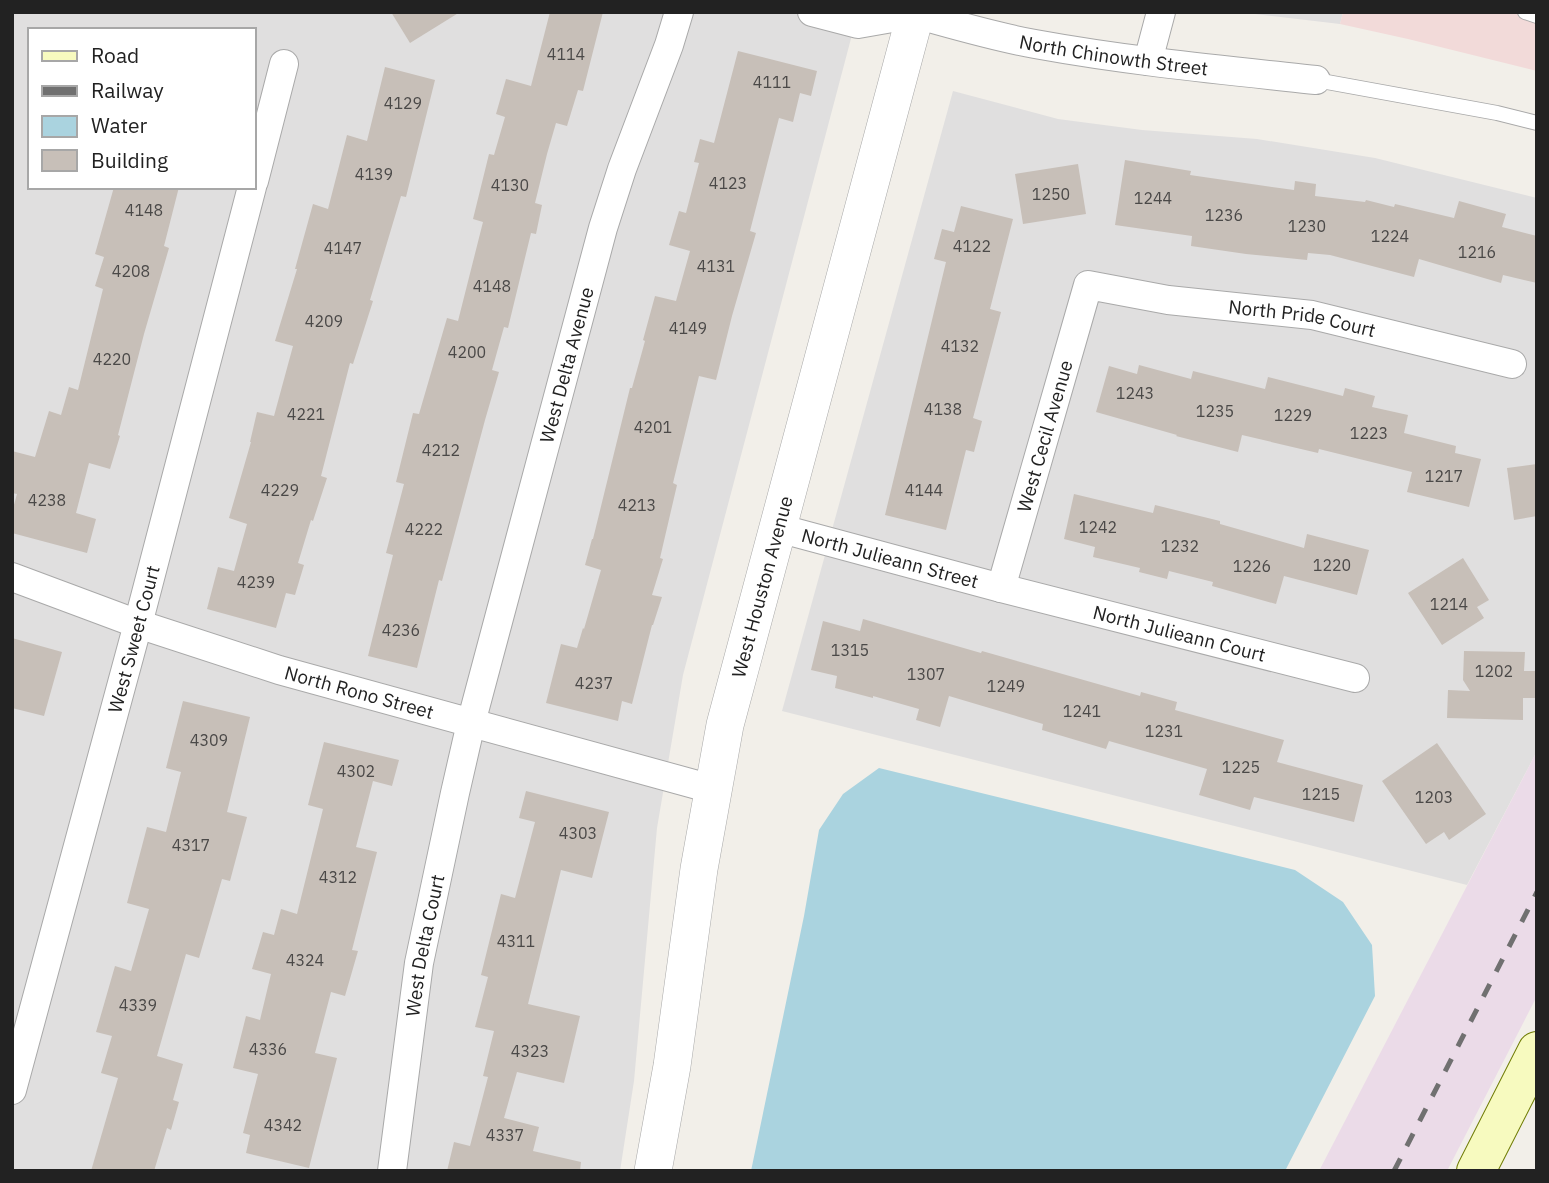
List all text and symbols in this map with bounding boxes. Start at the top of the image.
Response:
legend [28,28,256,189]
street label: North Chinowth Street [1017,29,1209,80]
text: Road [91,41,139,69]
house number: 4114 [547,44,585,64]
house number: 4111 [753,72,791,92]
text: Railway [91,76,164,104]
house number: 4129 [384,93,422,113]
text: Water [91,111,148,139]
text: Building [91,146,168,174]
house number: 4139 [355,164,393,184]
house number: 4123 [709,173,747,193]
house number: 4130 [491,175,529,195]
house number: 1250 [1032,184,1070,204]
house number: 1244 [1134,188,1172,208]
house number: 4148 [125,200,163,220]
house number: 1236 [1205,205,1243,225]
house number: 1230 [1288,216,1326,236]
house number: 1224 [1371,226,1409,246]
house number: 4122 [953,236,991,256]
house number: 4147 [324,238,362,258]
house number: 1216 [1458,242,1496,262]
house number: 4131 [697,256,735,276]
house number: 4208 [112,261,150,281]
house number: 4148 [473,276,511,296]
street label: West Delta Avenue [534,284,599,445]
street label: North Pride Court [1227,294,1378,342]
house number: 4209 [305,311,343,331]
house number: 4149 [669,318,707,338]
house number: 4132 [941,336,979,356]
house number: 4200 [448,342,486,362]
house number: 4220 [93,349,131,369]
street label: West Cecil Avenue [1011,357,1078,515]
house number: 1243 [1116,383,1154,403]
house number: 4138 [924,399,962,419]
house number: 1235 [1196,401,1234,421]
house number: 4221 [287,404,325,424]
house number: 1229 [1274,405,1312,425]
house number: 4201 [634,417,672,437]
house number: 1223 [1350,423,1388,443]
house number: 4212 [422,440,460,460]
house number: 1217 [1425,466,1463,486]
house number: 4229 [261,480,299,500]
house number: 4144 [905,480,943,500]
house number: 4238 [28,490,66,510]
street label: West Houston Avenue [726,493,798,680]
house number: 4213 [618,495,656,515]
house number: 1242 [1079,517,1117,537]
house number: 4222 [405,519,443,539]
street label: North Julieann Street [799,523,981,593]
house number: 1232 [1161,536,1199,556]
house number: 1220 [1313,555,1351,575]
house number: 1226 [1233,556,1271,576]
street label: West Sweet Court [102,563,165,716]
house number: 4239 [237,572,275,592]
house number: 1214 [1430,594,1468,614]
street label: North Julieann Court [1091,600,1268,667]
house number: 4236 [382,620,420,640]
house number: 1315 [831,640,869,660]
street label: North Rono Street [282,660,437,724]
house number: 1202 [1475,661,1513,681]
house number: 1307 [907,664,945,684]
house number: 4237 [575,673,613,693]
house number: 1249 [987,676,1025,696]
house number: 1241 [1063,701,1101,721]
house number: 1231 [1145,721,1183,741]
house number: 4309 [190,730,228,750]
house number: 1225 [1222,757,1260,777]
house number: 4302 [337,761,375,781]
house number: 1215 [1302,784,1340,804]
house number: 1203 [1415,787,1453,807]
house number: 4303 [559,823,597,843]
house number: 4317 [172,835,210,855]
house number: 4312 [319,867,357,887]
street label: West Delta Court [400,872,449,1018]
house number: 4311 [497,931,535,951]
house number: 4324 [286,950,324,970]
house number: 4339 [119,995,157,1015]
house number: 4336 [249,1039,287,1059]
house number: 4323 [511,1041,549,1061]
house number: 4342 [264,1115,302,1135]
house number: 4337 [486,1125,524,1145]

